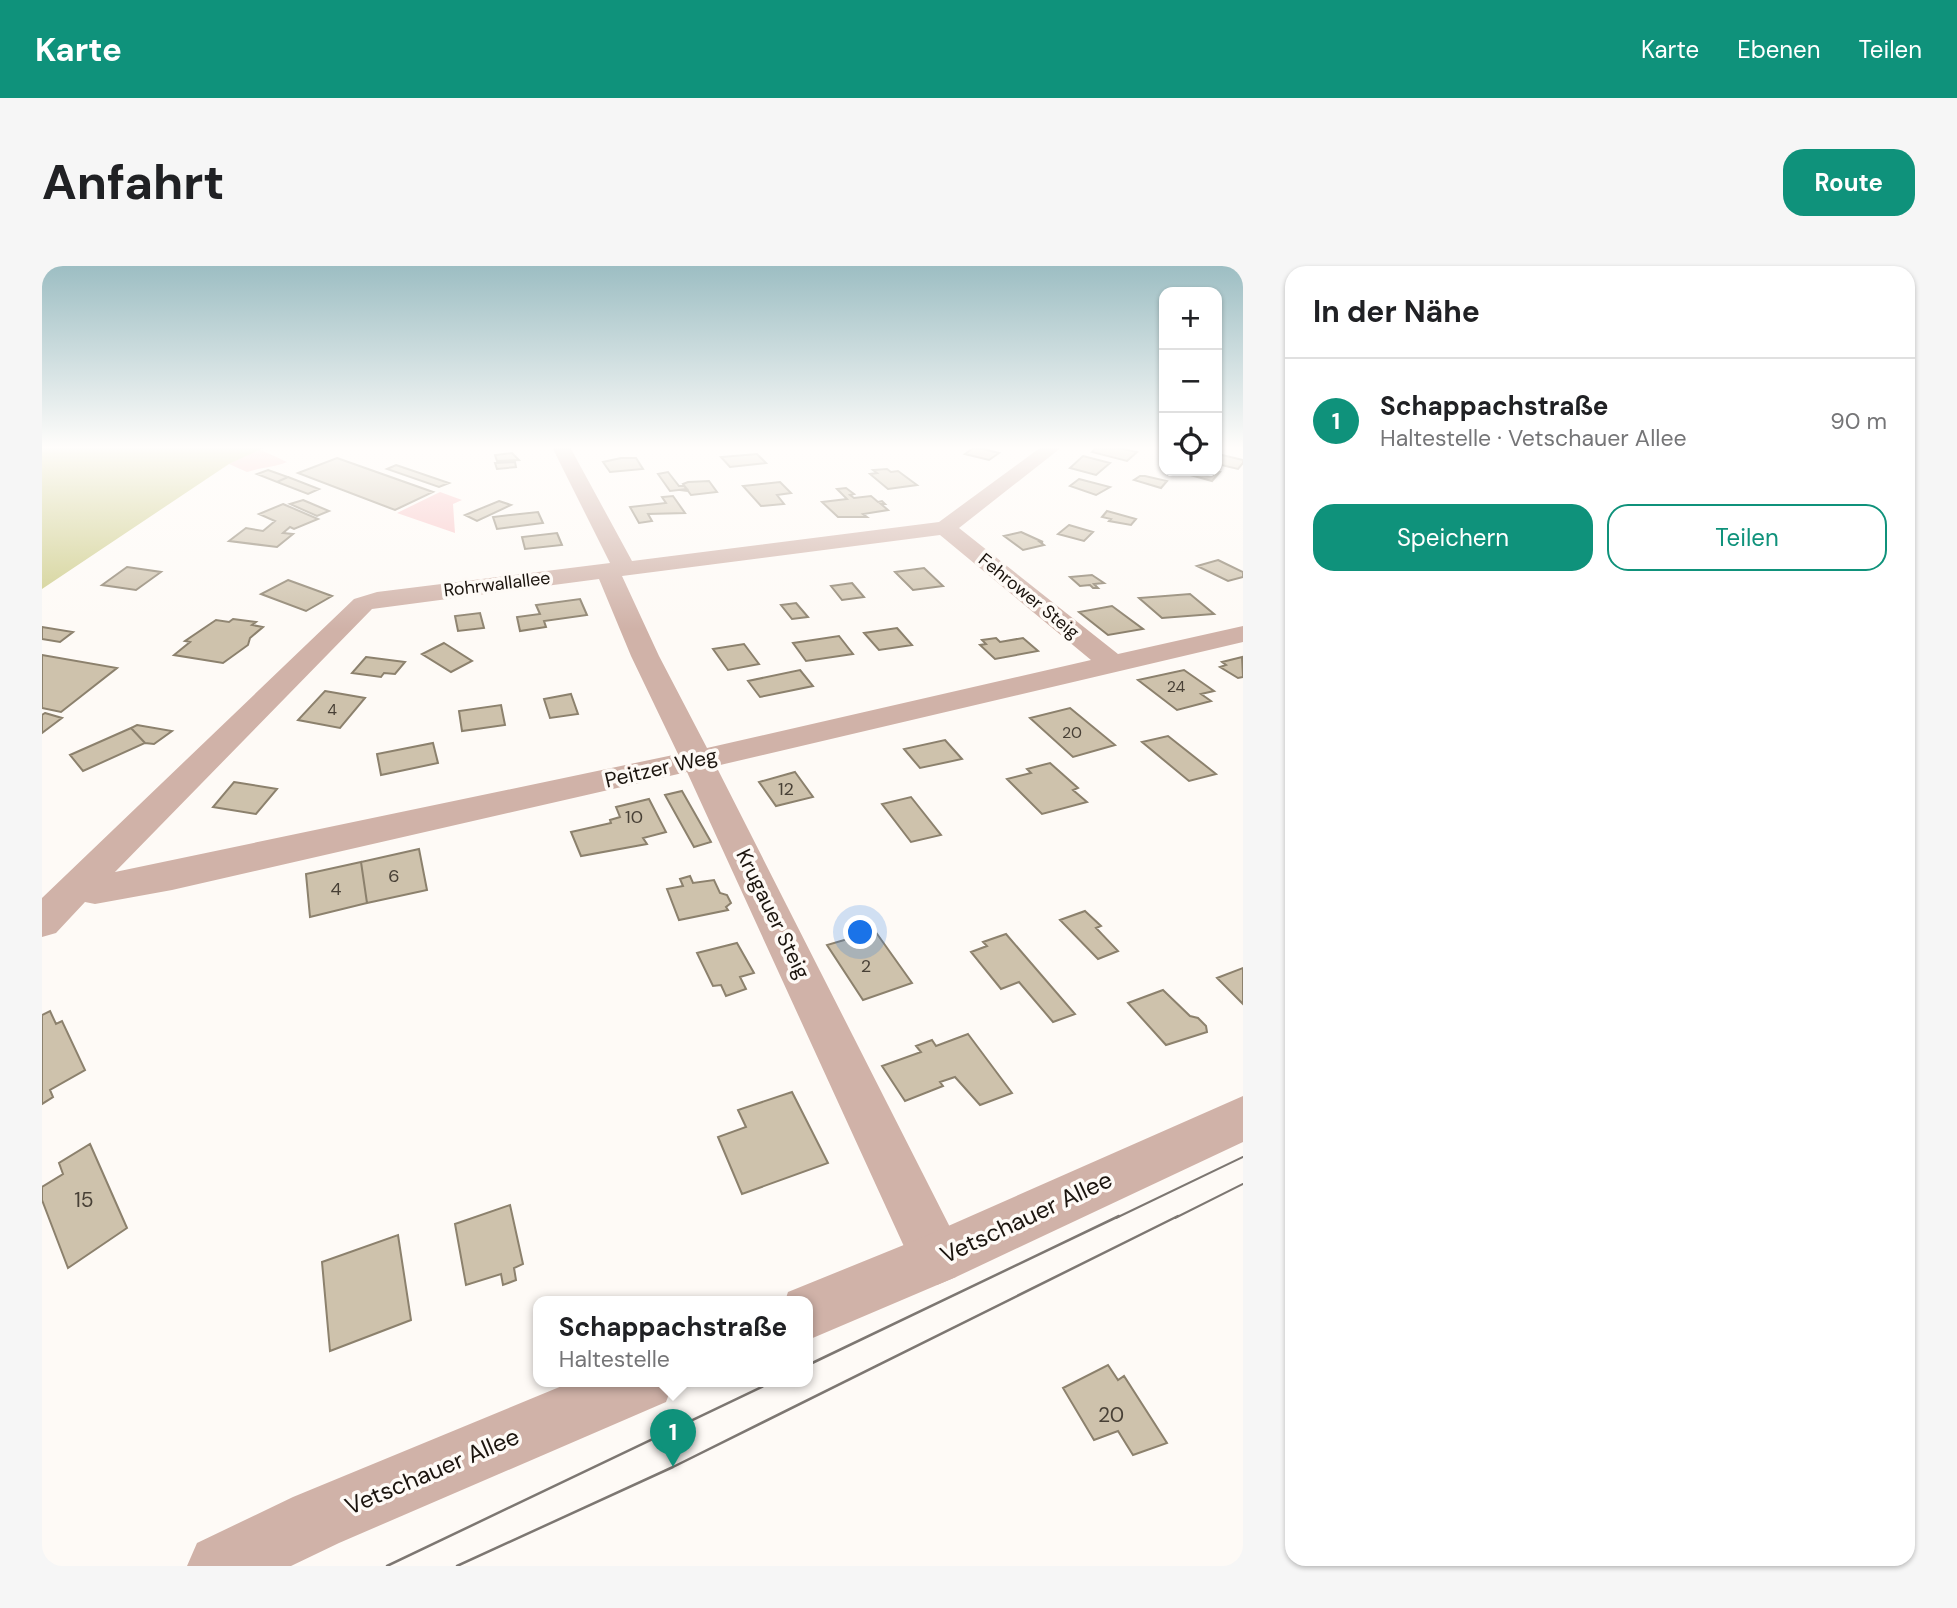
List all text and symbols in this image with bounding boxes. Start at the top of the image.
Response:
text: Karte [35,28,122,71]
text: Karte [1641,34,1699,65]
text: Ebenen [1737,34,1821,65]
text: Teilen [1859,34,1922,65]
button: Route [1783,149,1915,216]
text: Anfahrt [42,150,224,214]
map controls [1159,287,1222,476]
button: + [1159,287,1222,350]
text: In der Nähe [1313,292,1480,331]
button: − [1159,350,1222,413]
text: Schappachstraße [1380,389,1609,423]
text: 1 [1332,406,1340,436]
text: 90 m [1830,406,1887,436]
button: locate [1159,413,1222,476]
text: Haltestelle · Vetschauer Allee [1380,423,1687,453]
button: Speichern [1313,504,1593,571]
button: Teilen [1607,504,1887,571]
street label: Fehrower Steig [974,548,1084,644]
street label: Rohrwallallee [442,566,552,602]
house number: 24 [1167,676,1186,697]
house number: 4 [327,699,337,720]
house number: 20 [1062,722,1082,743]
street label: Peitzer Weg [602,741,720,795]
house number: 12 [778,777,794,801]
house number: 10 [625,805,643,829]
street label: Krugauer Steig [729,844,817,984]
house number: 6 [388,864,400,888]
house number: 4 [331,877,342,901]
your location [843,915,877,949]
house number: 2 [861,954,871,978]
street label: Vetschauer Allee [935,1164,1117,1270]
house number: 15 [74,1186,94,1214]
popup [533,1296,813,1387]
text: Schappachstraße [559,1310,787,1344]
text: Haltestelle [559,1344,670,1374]
house number: 20 [1098,1401,1124,1429]
pin: 1 [650,1409,696,1467]
street label: Vetschauer Allee [340,1420,524,1522]

